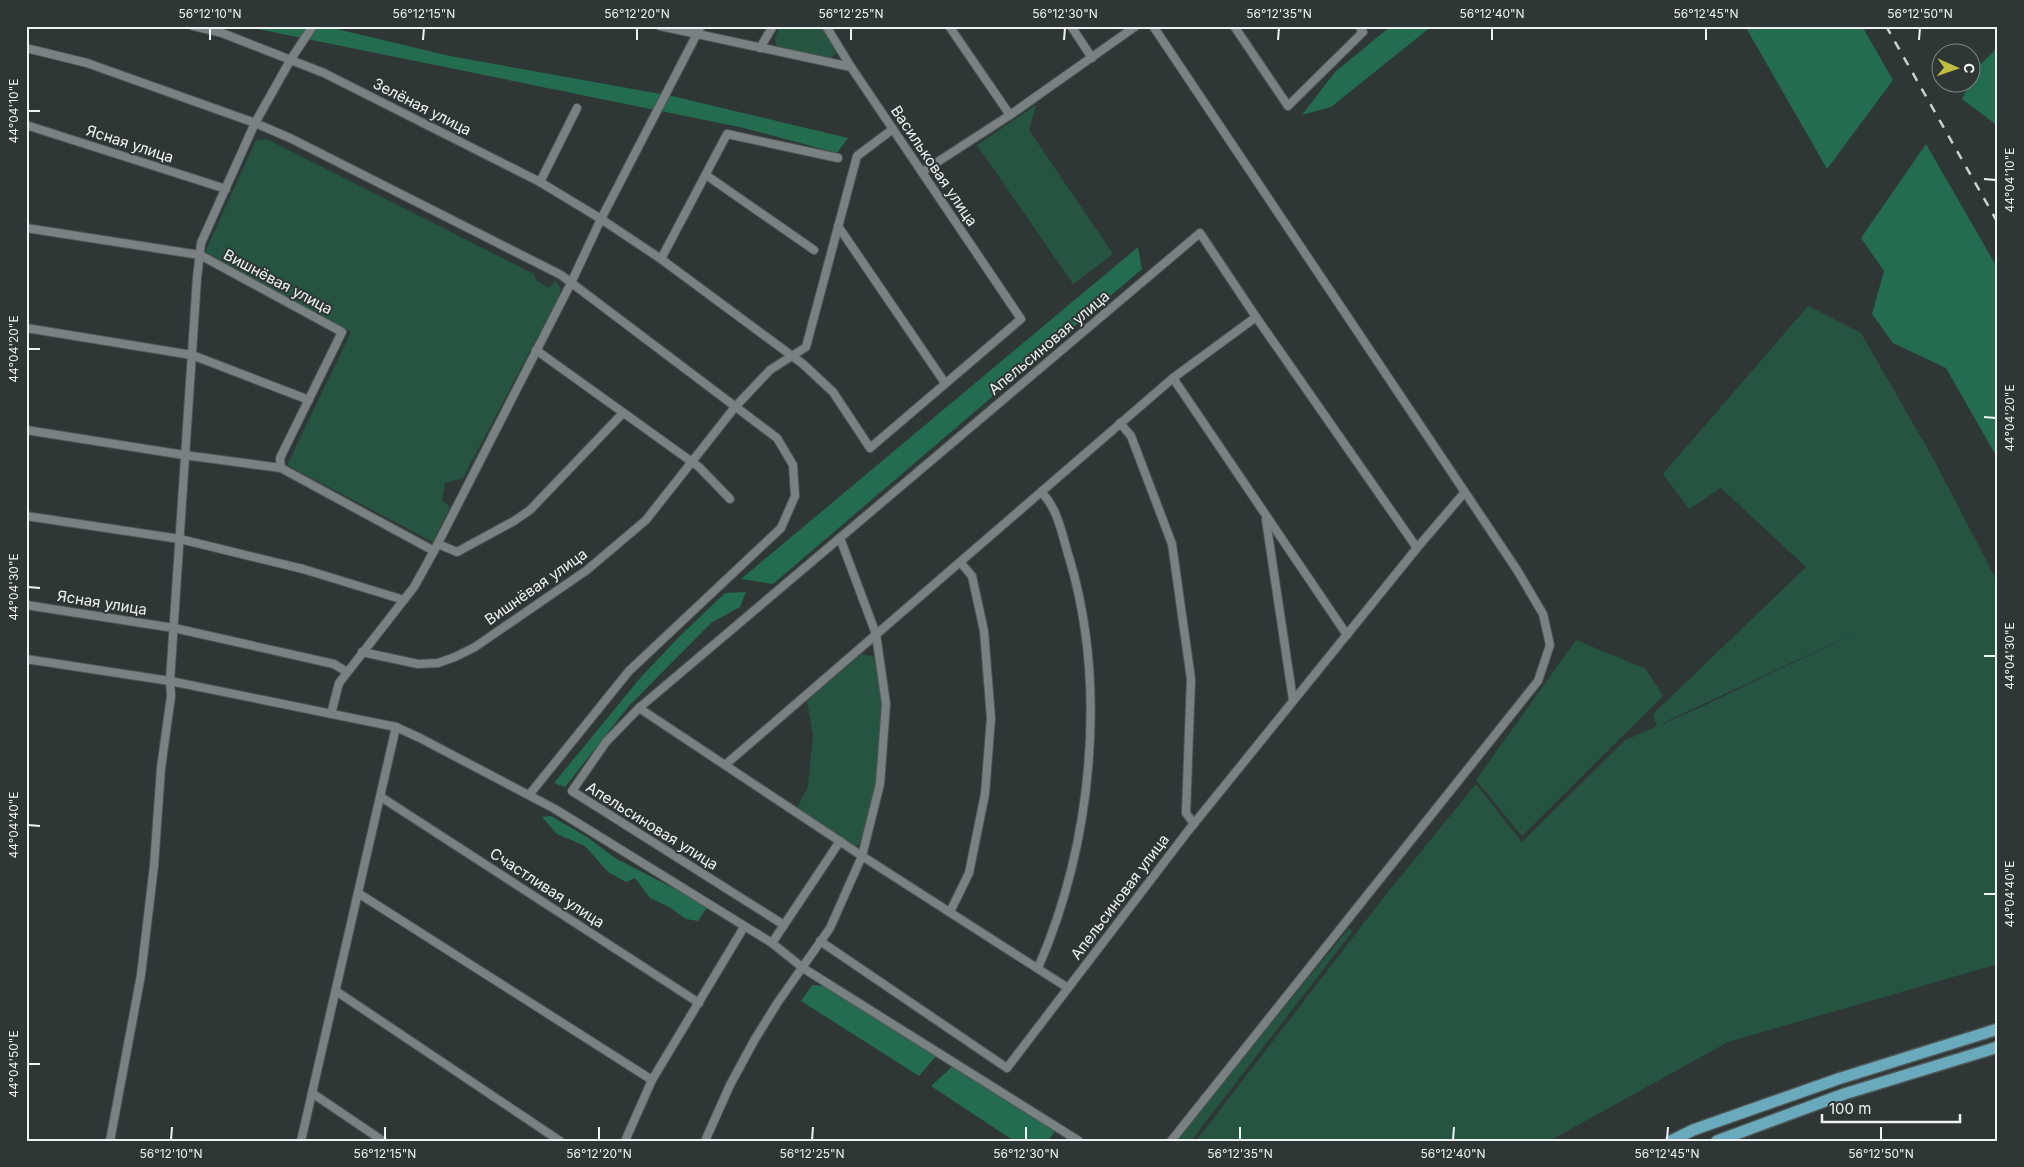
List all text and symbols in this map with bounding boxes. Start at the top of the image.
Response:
text: 56°12'10"N [178,6,242,21]
text: 56°12'15"N [393,6,455,21]
text: 56°12'20"N [604,6,670,21]
text: 56°12'25"N [818,6,884,21]
text: 56°12'30"N [1032,6,1098,21]
text: 56°12'35"N [1246,6,1312,21]
text: 56°12'40"N [1459,6,1525,21]
text: 56°12'45"N [1674,6,1738,21]
text: 56°12'50"N [1887,6,1953,21]
north arrow [1932,42,1982,92]
text: С [1961,63,1978,74]
street label: Зелёная улица [370,74,475,139]
text: 44°04'10"E [6,79,21,143]
street label: Васильковая улица [887,102,982,230]
street label: Ясная улица [84,120,176,167]
text: 44°04'10"E [2002,148,2017,212]
street label: Вишнёвая улица [220,245,336,318]
street label: Апельсиновая улица [984,286,1113,399]
text: 44°04'20"E [6,315,21,383]
text: 44°04'20"E [2002,384,2017,452]
street label: Вишнёвая улица [481,544,591,629]
text: 44°04'30"E [6,553,21,621]
street label: Ясная улица [56,586,148,619]
text: 44°04'30"E [2002,622,2017,690]
street label: Апельсиновая улица [583,777,722,874]
text: 44°04'40"E [6,791,21,859]
street label: Апельсиновая улица [1066,830,1173,963]
street label: Счастливая улица [486,843,608,932]
text: 44°04'40"E [2002,860,2017,928]
text: 44°04'50"E [6,1030,21,1098]
scale bar [1822,1092,1959,1124]
text: 100 m [1829,1099,1871,1118]
text: 56°12'10"N [139,1146,203,1161]
text: 56°12'15"N [354,1146,416,1161]
text: 56°12'20"N [566,1146,632,1161]
text: 56°12'25"N [779,1146,845,1161]
text: 56°12'30"N [993,1146,1059,1161]
text: 56°12'35"N [1207,1146,1273,1161]
text: 56°12'40"N [1420,1146,1486,1161]
text: 56°12'45"N [1635,1146,1699,1161]
text: 56°12'50"N [1848,1146,1914,1161]

